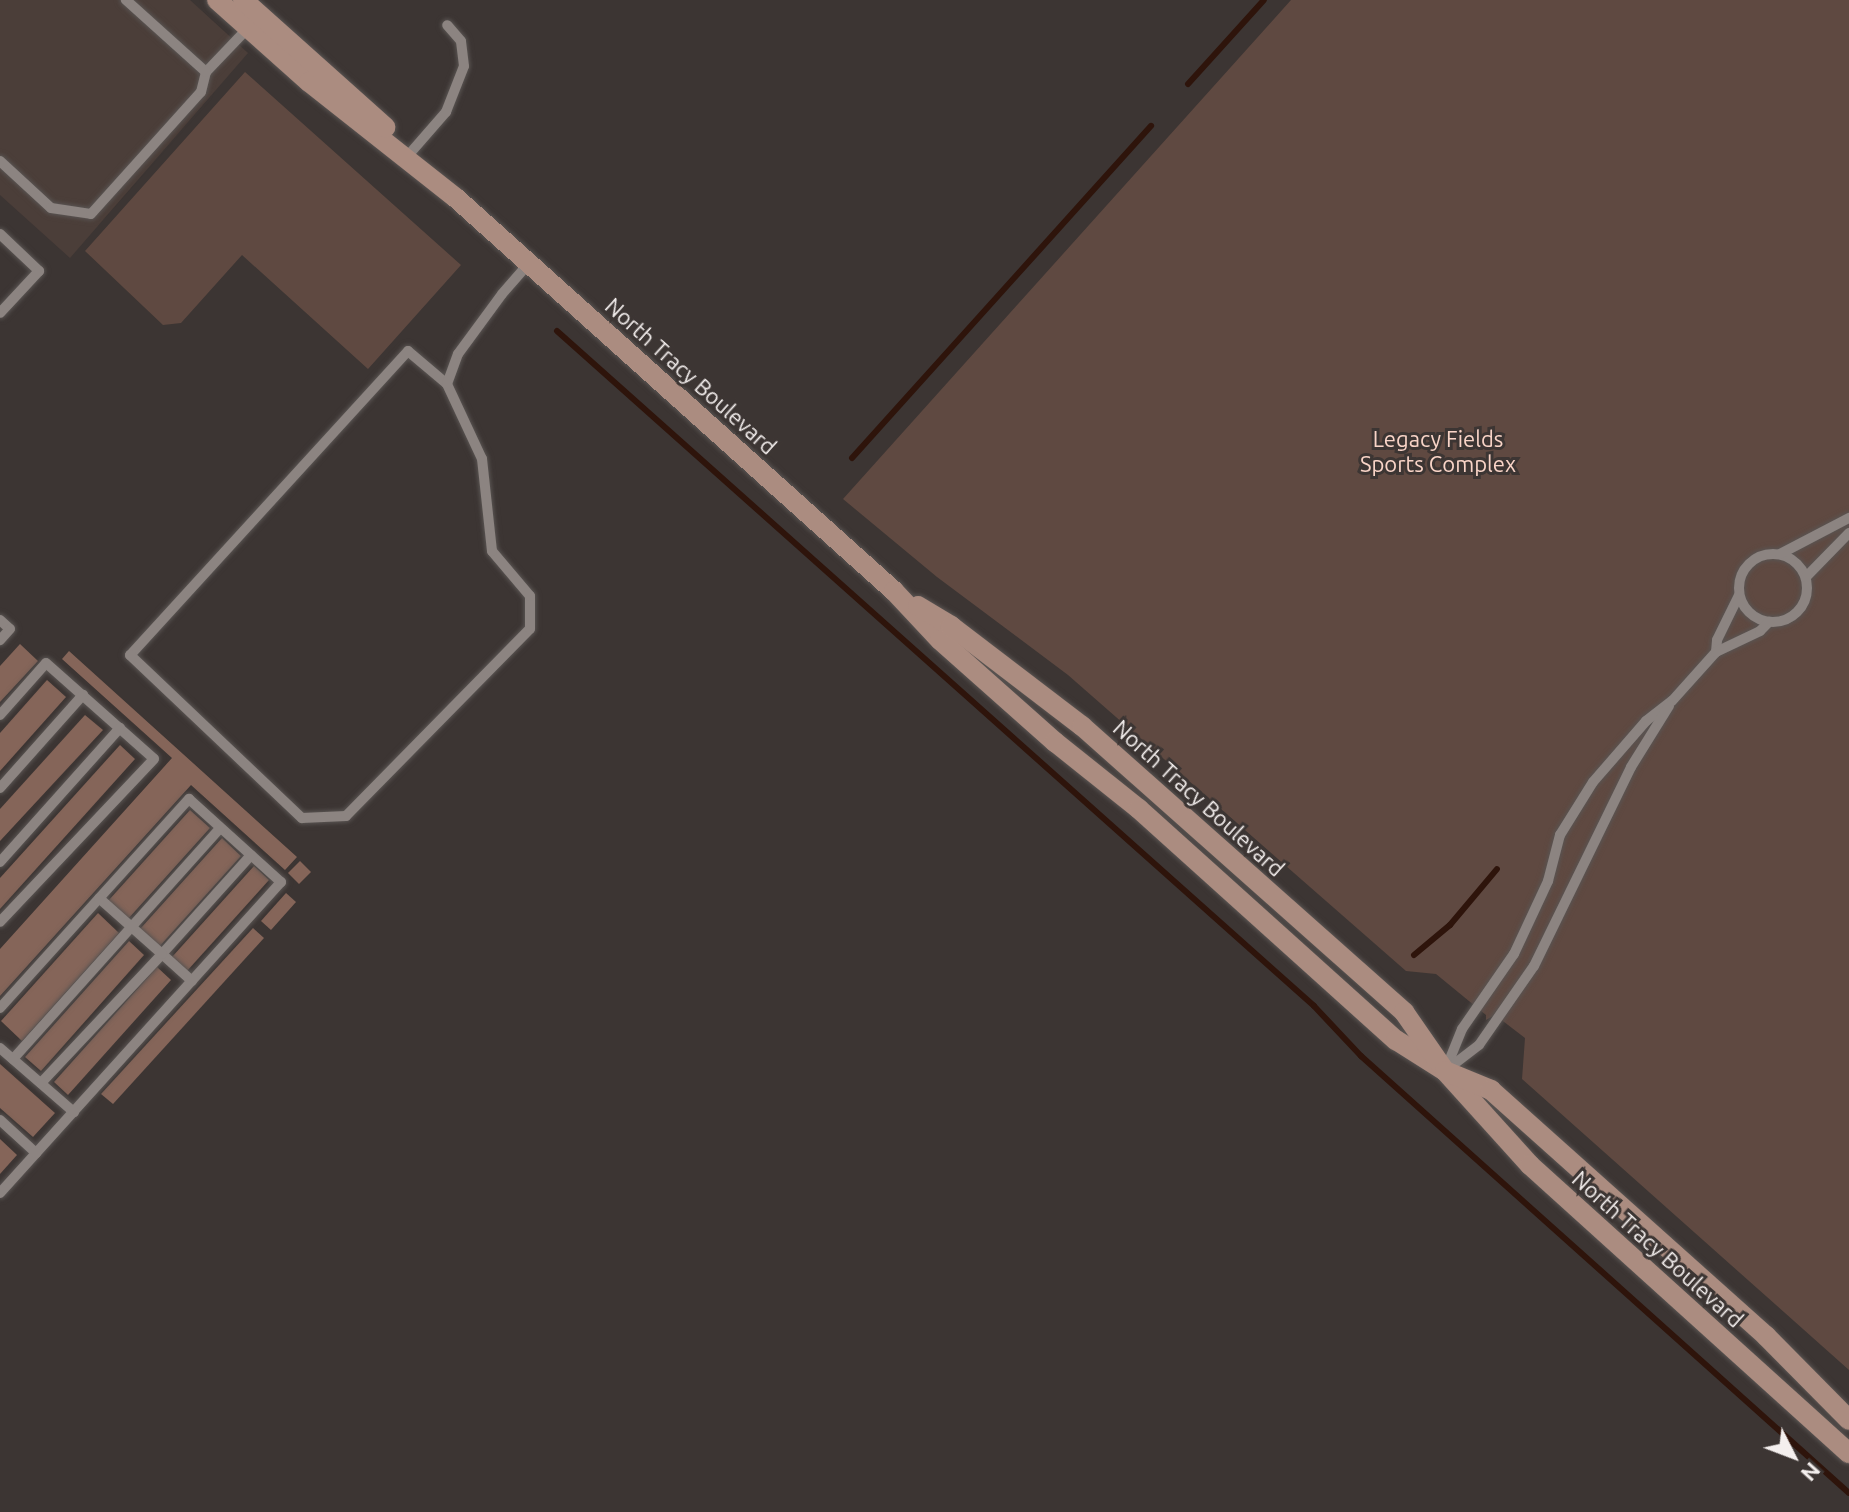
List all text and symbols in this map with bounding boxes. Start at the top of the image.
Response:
street label: North Tracy Boulevard [600,292,782,460]
park label: Legacy Fields Sports Complex [1360,425,1516,476]
street label: North Tracy Boulevard [1108,714,1290,882]
street label: North Tracy Boulevard [1567,1165,1749,1333]
north arrow [1753,1416,1833,1496]
text: N [1796,1458,1826,1487]

